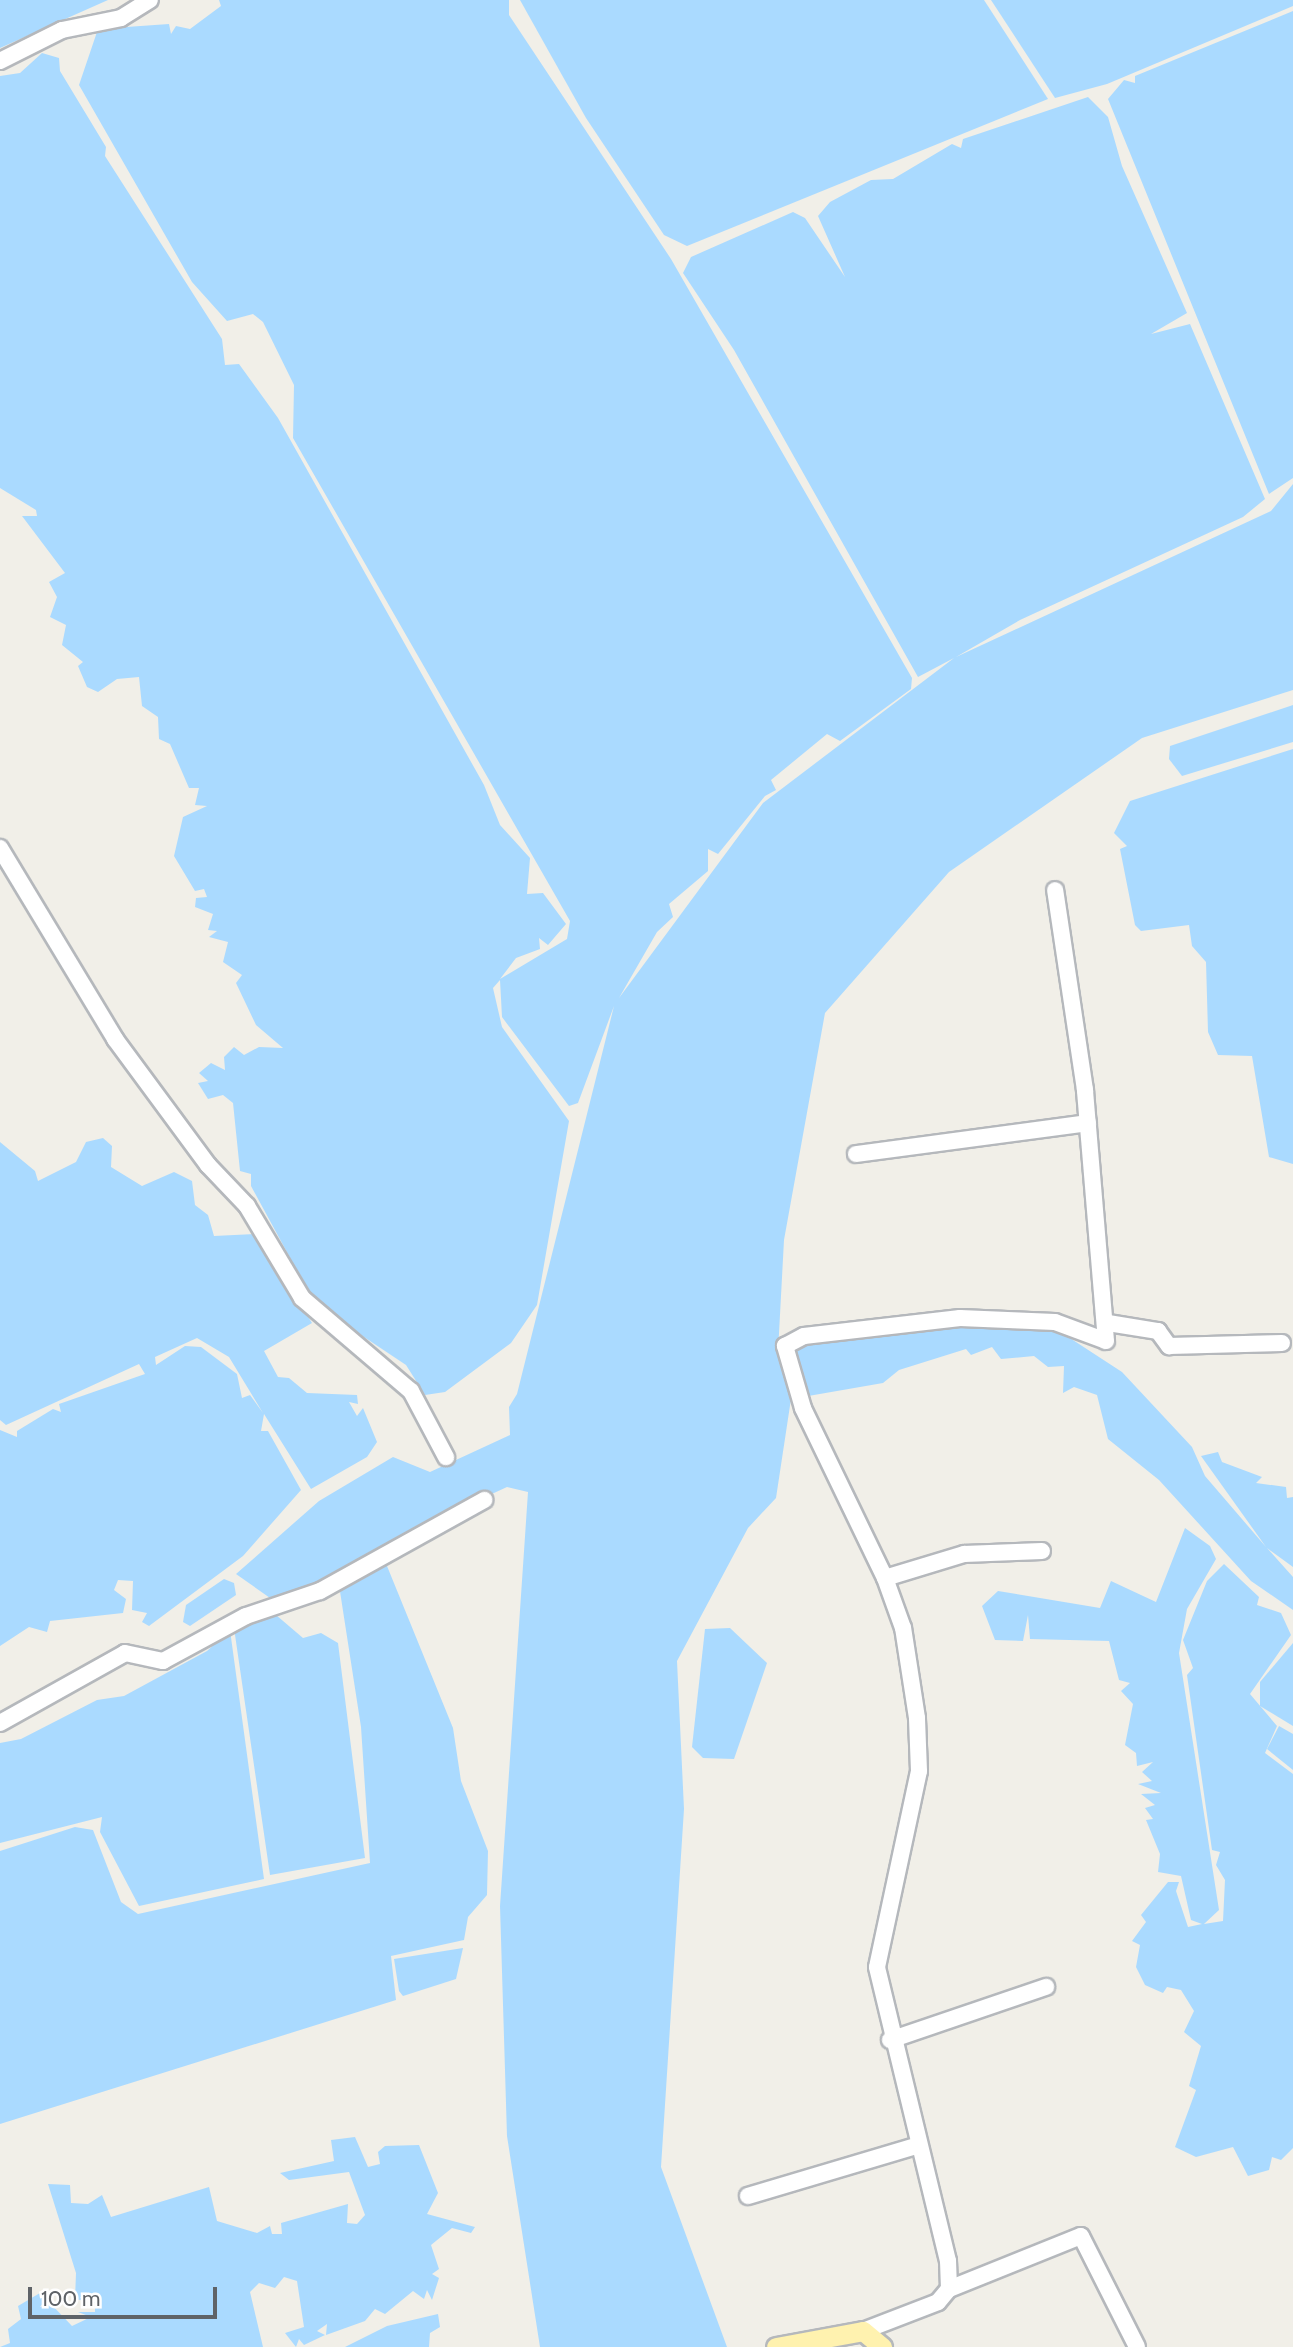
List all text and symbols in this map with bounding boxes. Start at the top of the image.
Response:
scale bar [32,2274,220,2318]
text: 100 m [41,2286,100,2311]

